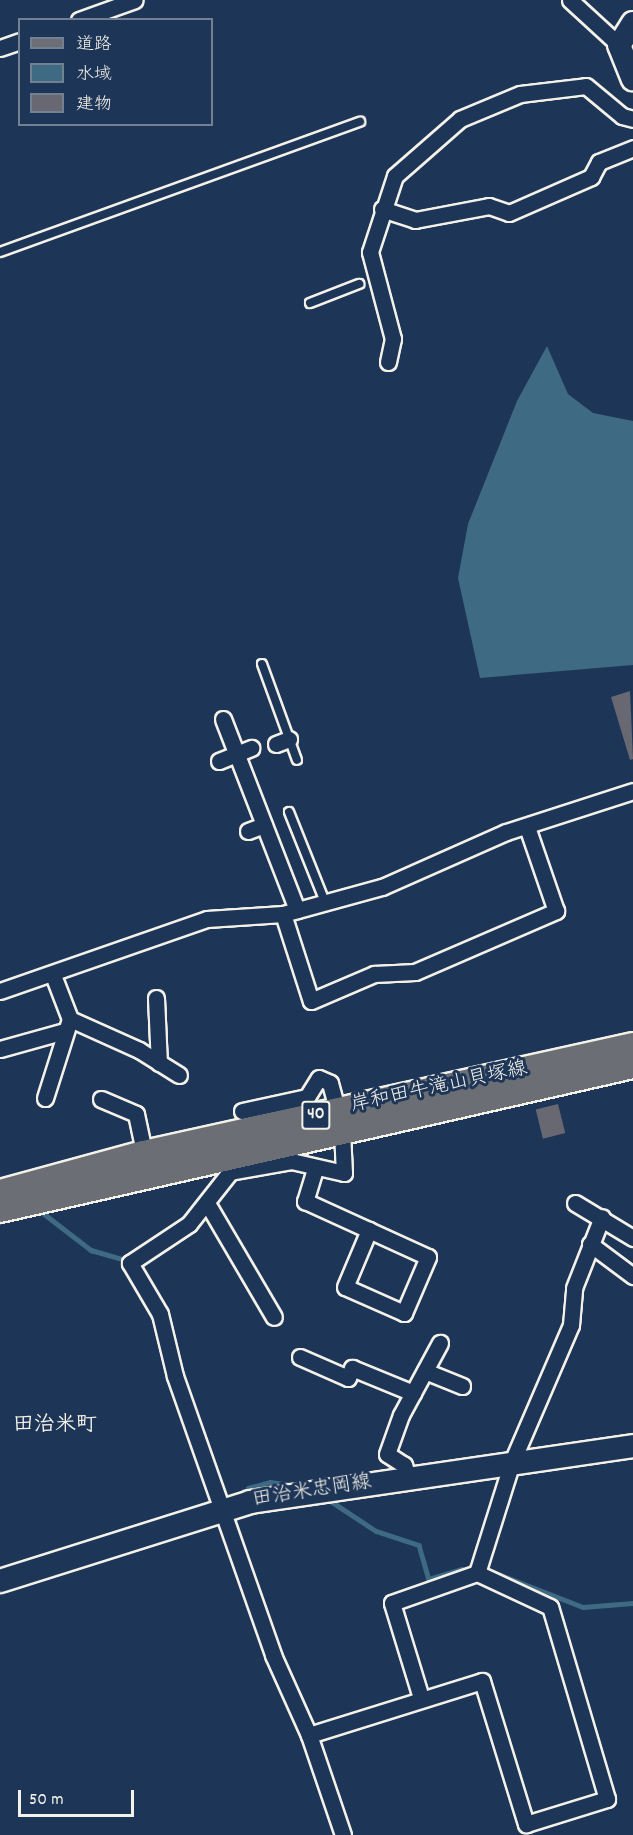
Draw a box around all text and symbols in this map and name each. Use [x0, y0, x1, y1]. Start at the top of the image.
legend [18, 18, 213, 126]
text: 道路 [76, 33, 112, 58]
text: 水域 [76, 63, 112, 88]
text: 建物 [76, 93, 112, 118]
street label: 岸和田牛滝山貝塚線 [348, 1058, 530, 1118]
road number: 40 [301, 1100, 331, 1130]
district label: 田治米町 [13, 1413, 97, 1439]
street label: 田治米忠岡線 [251, 1471, 373, 1513]
scale bar [21, 1778, 136, 1816]
text: 50 m [29, 1788, 64, 1813]

